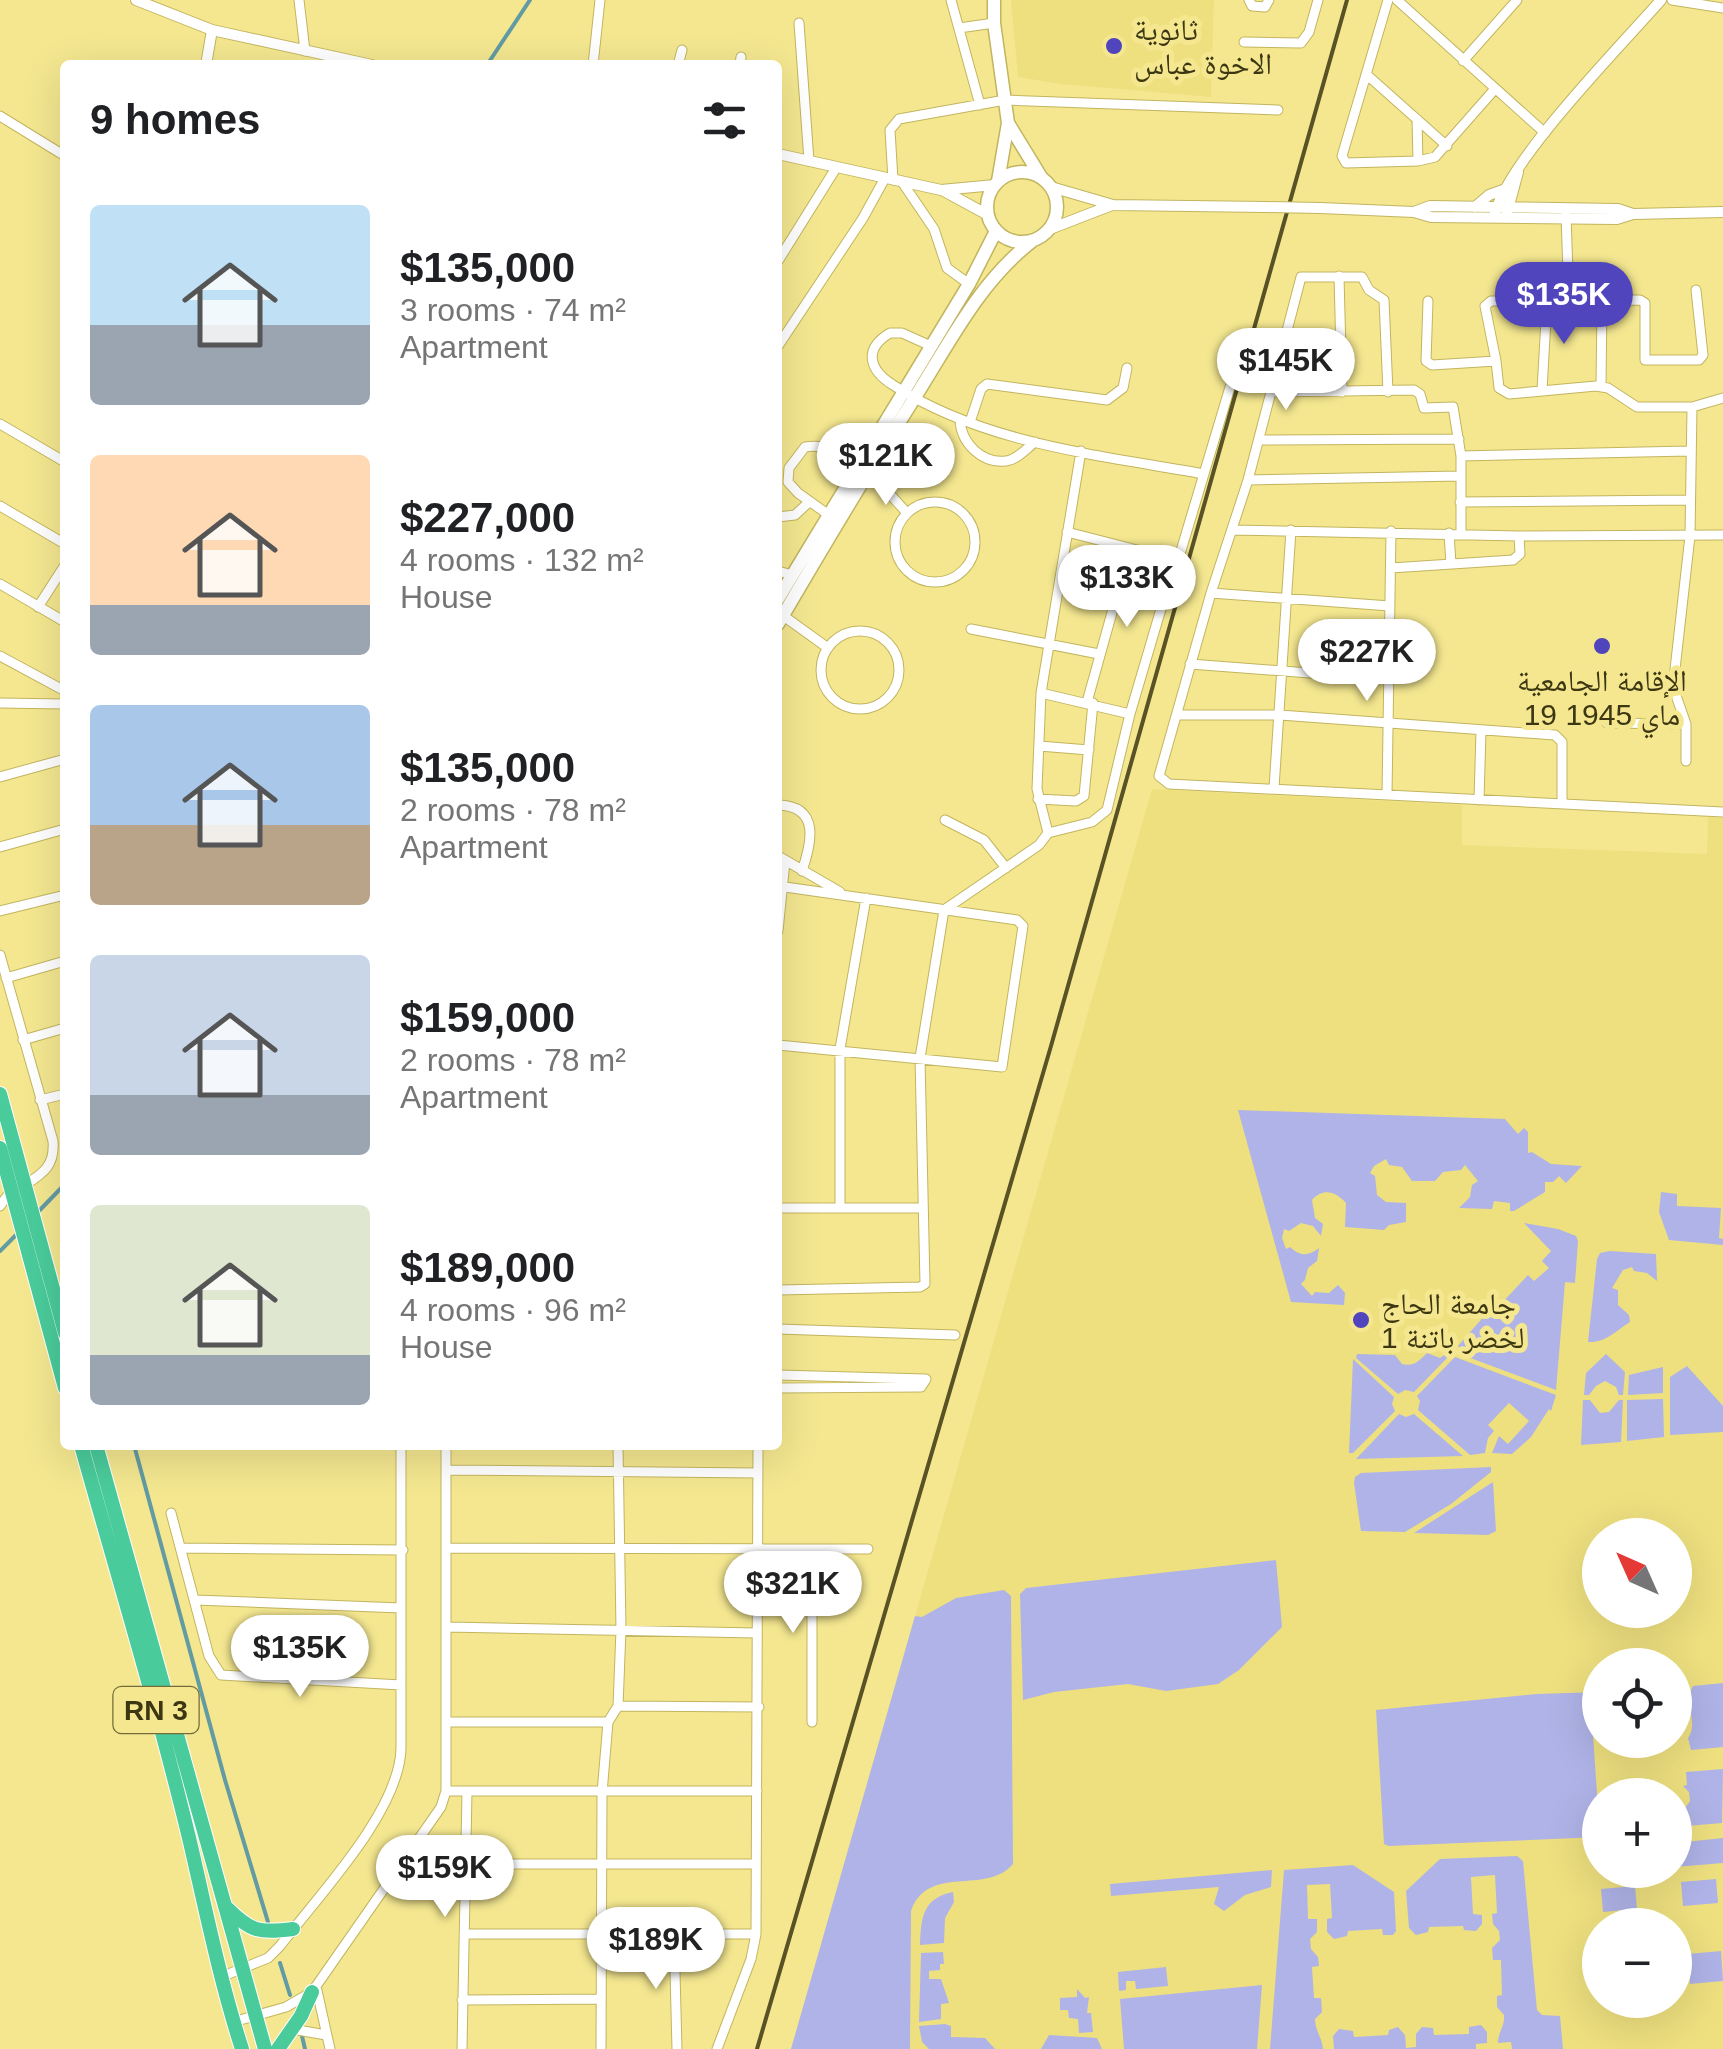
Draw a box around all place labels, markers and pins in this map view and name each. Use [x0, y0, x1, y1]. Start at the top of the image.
place label: ثانوية الاخوة عباس [1134, 13, 1272, 82]
marker: ثانوية الاخوة عباس [1103, 35, 1125, 57]
pin: $135K [1494, 262, 1634, 347]
pin: $145K [1216, 328, 1356, 413]
pin: $121K [816, 423, 956, 508]
pin: $133K [1057, 545, 1197, 630]
pin: $227K [1297, 619, 1437, 704]
marker: الإقامة الجامعية 19 ماي 1945 [1591, 635, 1613, 657]
place label: الإقامة الجامعية 19 ماي 1945 [1517, 664, 1687, 738]
place label: جامعة الحاج لخضر باتنة 1 [1381, 1287, 1525, 1354]
marker: جامعة الحاج لخضر باتنة 1 [1350, 1309, 1372, 1331]
pin: $321K [723, 1551, 863, 1636]
pin: $135K [230, 1615, 370, 1700]
pin: $159K [375, 1835, 515, 1920]
pin: $189K [586, 1907, 726, 1992]

